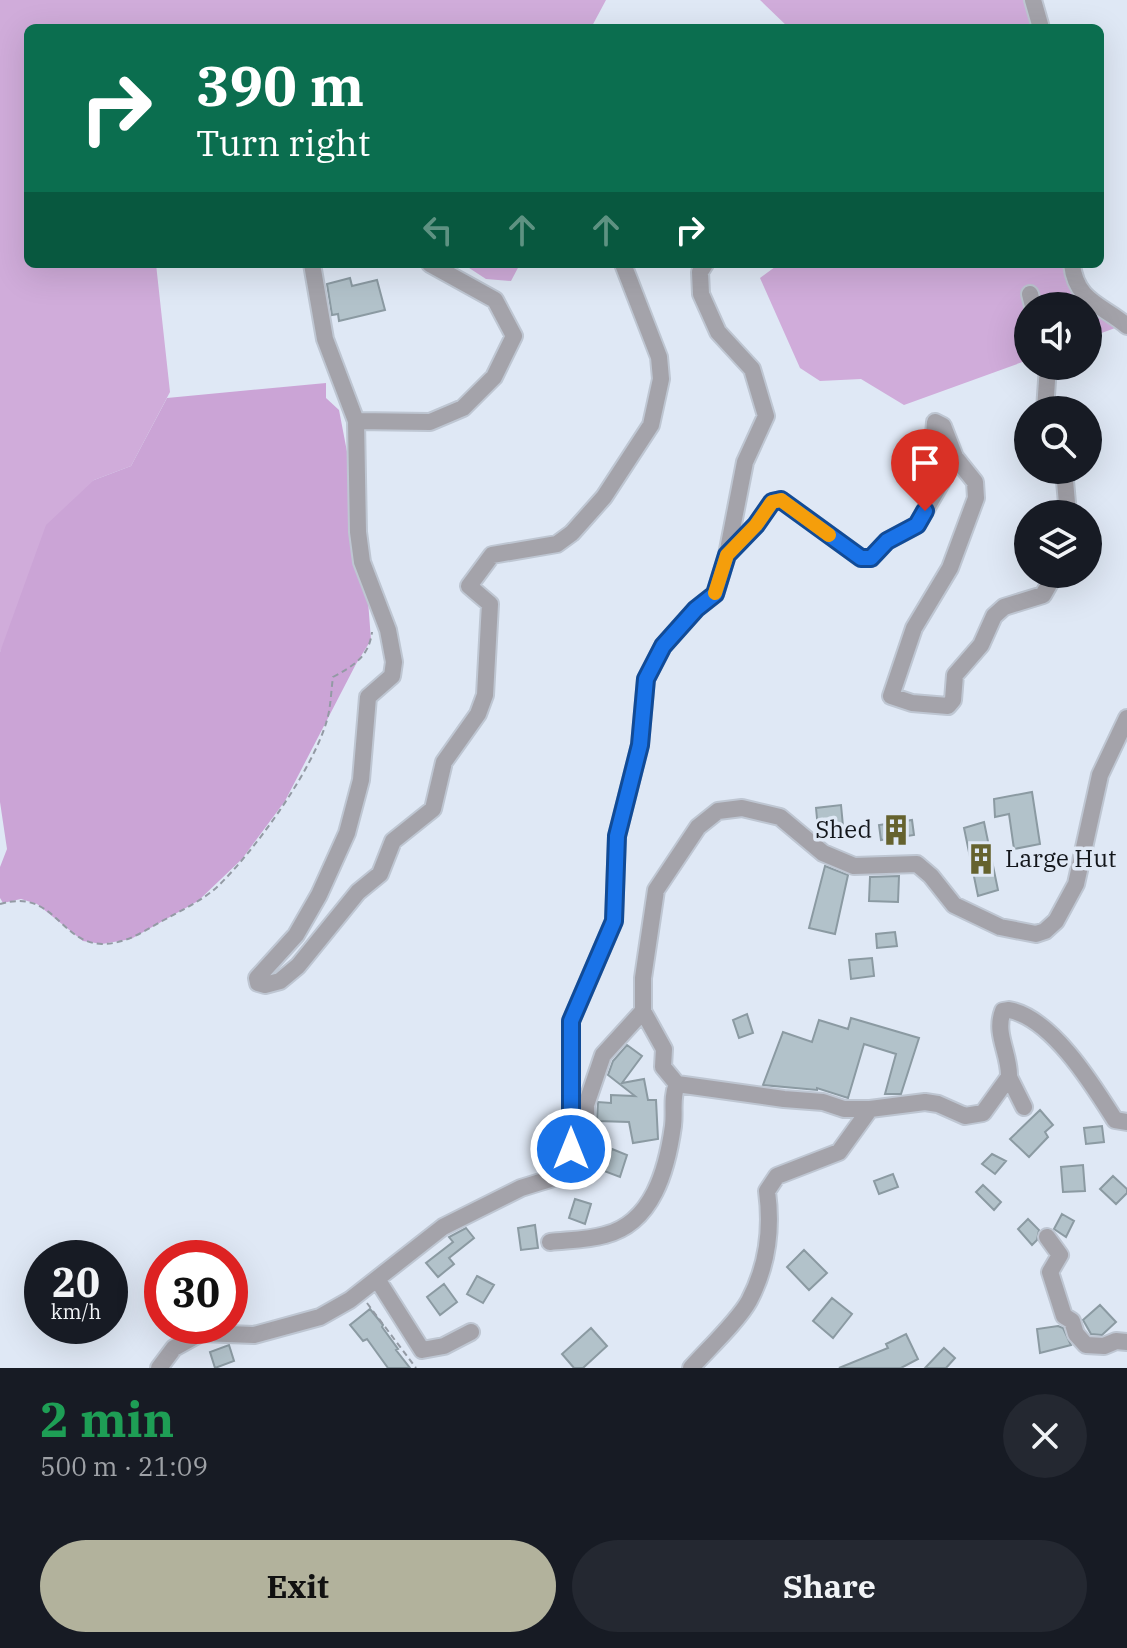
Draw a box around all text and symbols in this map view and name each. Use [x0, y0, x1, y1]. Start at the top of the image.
text: 390 m [196, 49, 364, 121]
icon: right [64, 56, 168, 160]
text: Turn right [196, 119, 370, 166]
icon: left [416, 208, 460, 252]
icon: ahead [500, 208, 544, 252]
icon: ahead [584, 208, 628, 252]
icon: right [668, 208, 712, 252]
map controls [1014, 292, 1102, 588]
button: sound [1014, 292, 1102, 380]
button: search [1014, 396, 1102, 484]
pin [891, 429, 959, 511]
icon: arrive [903, 441, 947, 485]
button: layers [1014, 500, 1102, 588]
place label: Shed [815, 813, 872, 845]
building icon: Shed [879, 813, 913, 847]
building icon: Large Hut [964, 842, 998, 876]
place label: Large Hut [1005, 842, 1117, 874]
position arrow [529, 1107, 613, 1191]
speed limit sign: 30 [144, 1240, 248, 1344]
text: 20 [52, 1256, 100, 1308]
text: km/h [51, 1298, 101, 1325]
text: 2 min [40, 1388, 174, 1450]
button: close [1003, 1394, 1087, 1478]
text: 500 m · 21:09 [40, 1449, 208, 1483]
button: Exit [40, 1540, 556, 1632]
button: Share [572, 1540, 1087, 1632]

